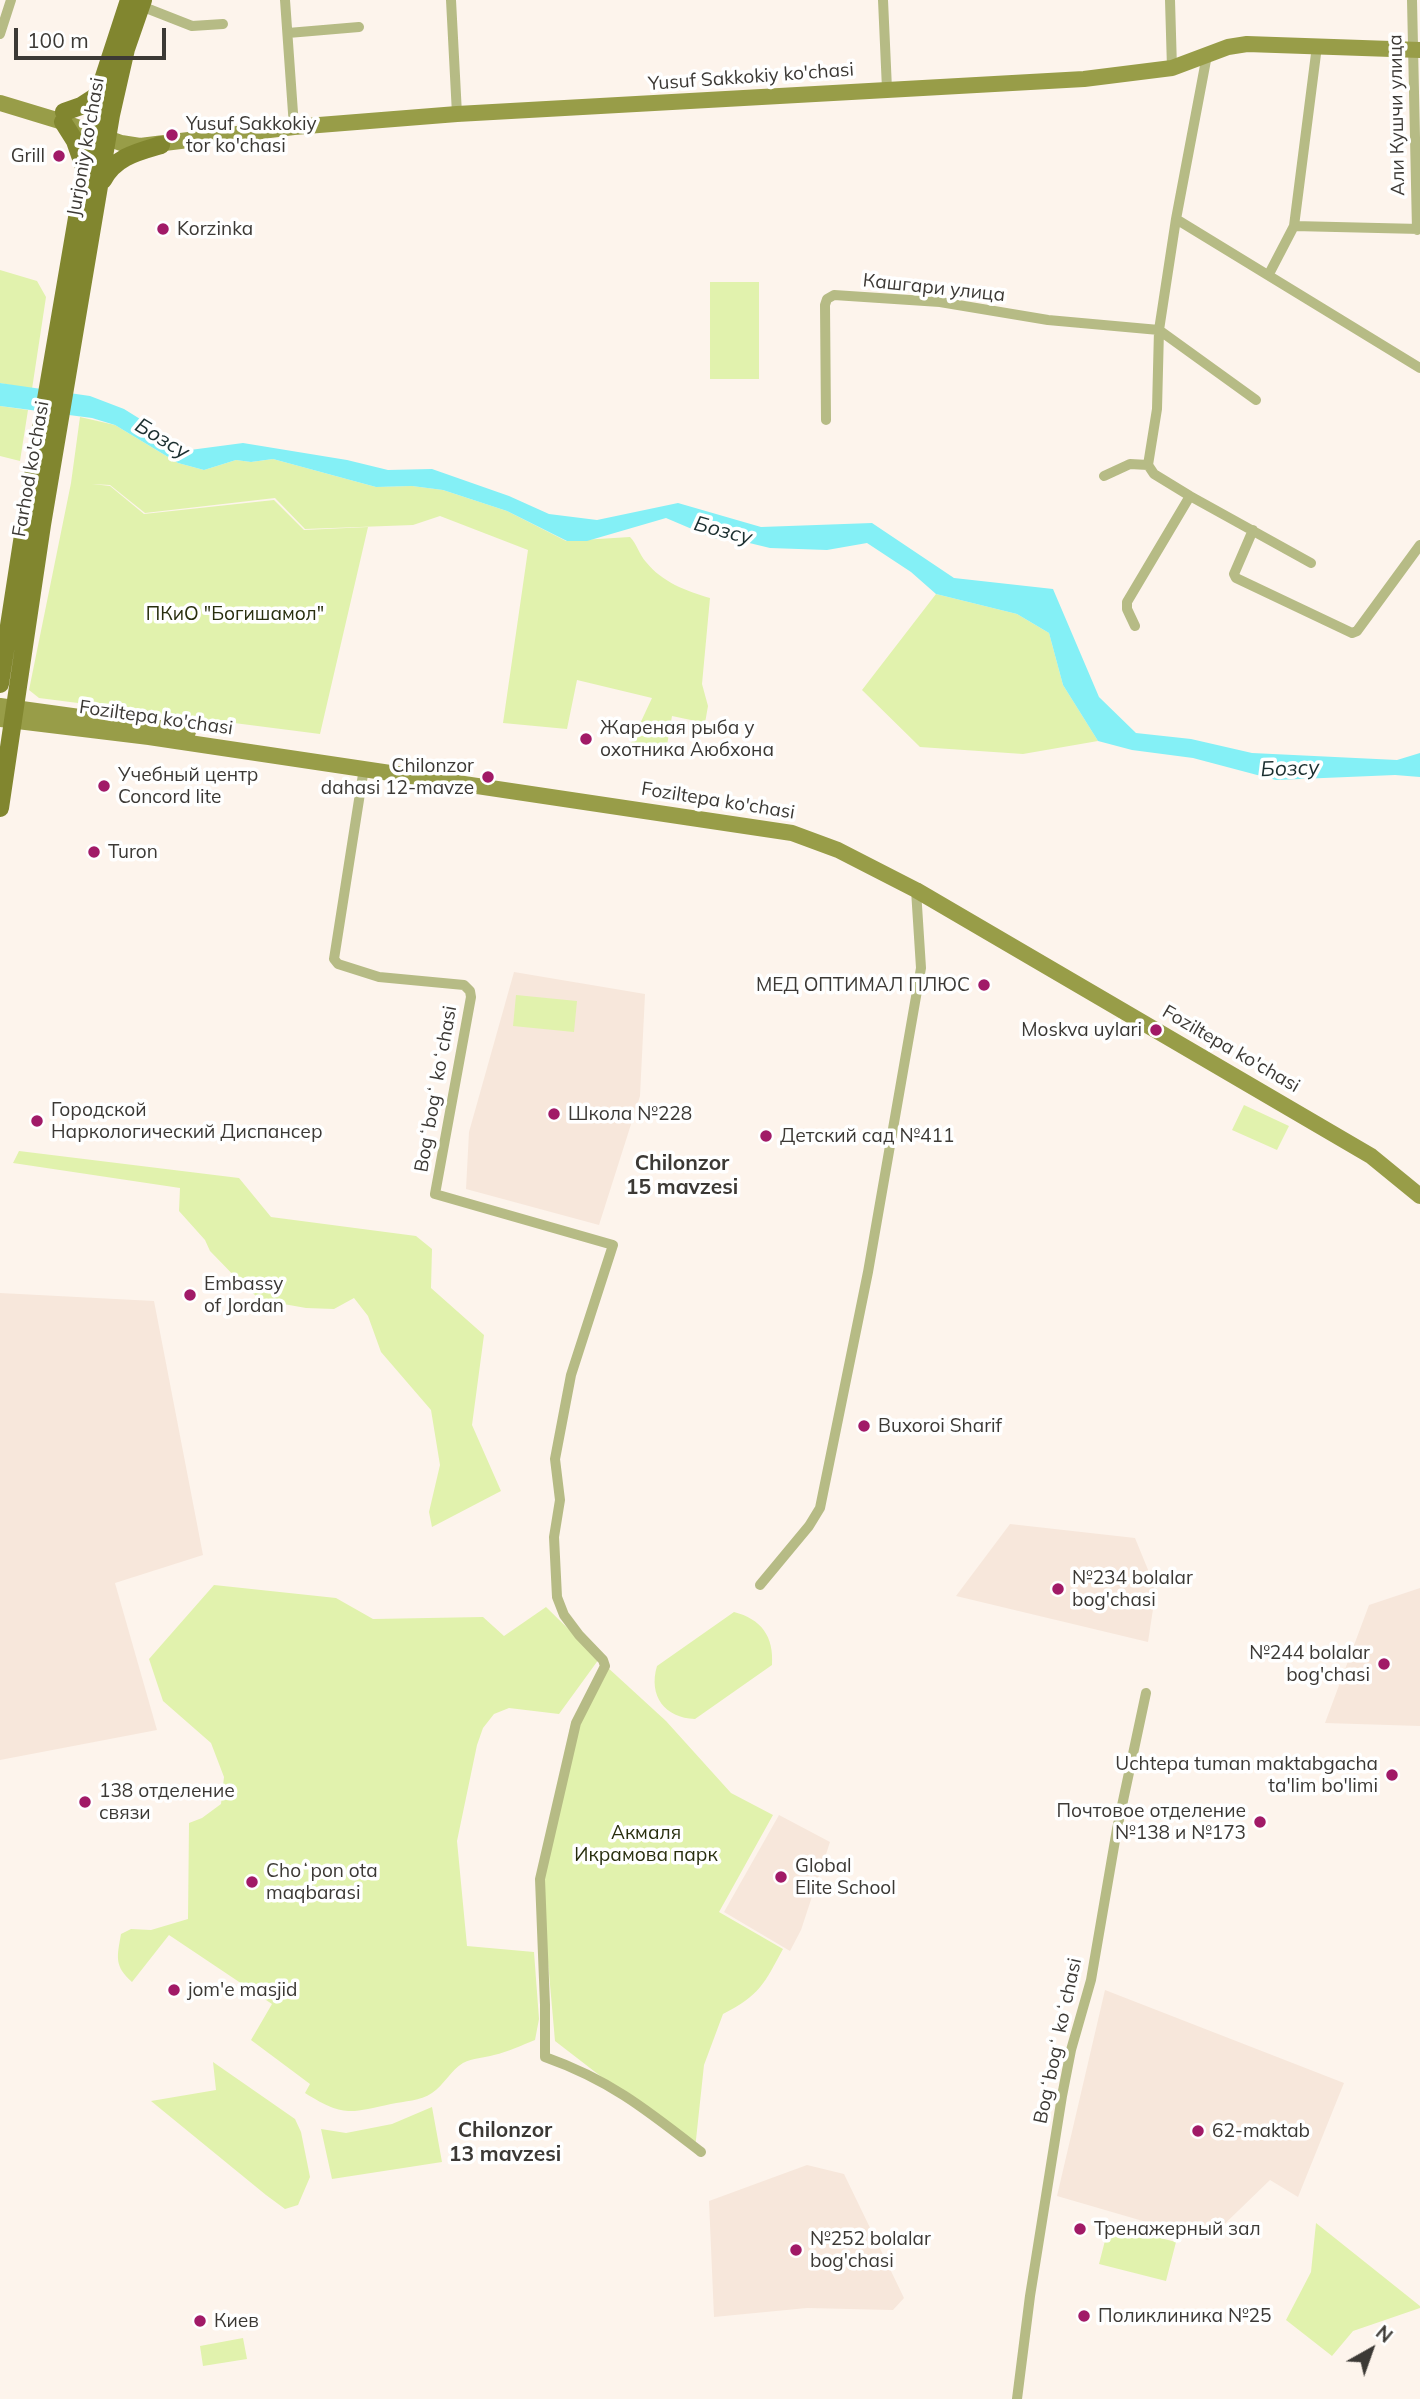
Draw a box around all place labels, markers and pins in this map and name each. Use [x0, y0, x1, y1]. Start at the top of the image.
place label: Yusuf Sakkokiy tor ko'chasi [186, 113, 317, 157]
marker: Yusuf Sakkokiy tor ko'chasi [164, 127, 180, 143]
place label: Grill [11, 145, 45, 167]
marker: Grill [51, 148, 67, 164]
place label: Korzinka [177, 218, 253, 240]
marker: Korzinka [155, 221, 171, 237]
place label: Жареная рыба у охотника Аюбхона [600, 717, 774, 761]
marker: Жареная рыба у охотника Аюбхона [578, 731, 594, 747]
place label: Chilonzor dahasi 12-mavze [321, 755, 474, 799]
place label: Учебный центр Concord lite [118, 764, 258, 808]
marker: Chilonzor dahasi 12-mavze [480, 769, 496, 785]
marker: Учебный центр Concord lite [96, 778, 112, 794]
place label: Turon [108, 841, 158, 863]
marker: Turon [86, 844, 102, 860]
place label: МЕД ОПТИМАЛ ПЛЮС [756, 974, 970, 996]
marker: МЕД ОПТИМАЛ ПЛЮС [976, 977, 992, 993]
place label: Moskva uylari [1021, 1019, 1142, 1041]
marker: Moskva uylari [1148, 1022, 1164, 1038]
place label: Городской Наркологический Диспансер [51, 1099, 322, 1143]
place label: Школа №228 [568, 1103, 692, 1125]
marker: Школа №228 [546, 1106, 562, 1122]
marker: Городской Наркологический Диспансер [29, 1113, 45, 1129]
place label: Детский сад №411 [780, 1125, 954, 1147]
marker: Детский сад №411 [758, 1128, 774, 1144]
place label: Embassy of Jordan [204, 1273, 284, 1317]
marker: Embassy of Jordan [182, 1287, 198, 1303]
place label: Buxoroi Sharif [878, 1415, 1002, 1437]
marker: Buxoroi Sharif [856, 1418, 872, 1434]
place label: №234 bolalar bog'chasi [1072, 1567, 1193, 1611]
marker: №234 bolalar bog'chasi [1050, 1581, 1066, 1597]
place label: №244 bolalar bog'chasi [1249, 1642, 1370, 1686]
marker: №244 bolalar bog'chasi [1376, 1656, 1392, 1672]
place label: Uchtepa tuman maktabgacha ta'lim bo'limi [1115, 1753, 1378, 1797]
marker: Uchtepa tuman maktabgacha ta'lim bo'limi [1384, 1767, 1400, 1783]
place label: 138 отделение связи [99, 1780, 235, 1824]
marker: 138 отделение связи [77, 1794, 93, 1810]
place label: Почтовое отделение №138 и №173 [1056, 1800, 1246, 1844]
marker: Почтовое отделение №138 и №173 [1252, 1814, 1268, 1830]
place label: Global Elite School [795, 1855, 896, 1899]
place label: Choʻpon ota maqbarasi [266, 1860, 378, 1904]
marker: Global Elite School [773, 1869, 789, 1885]
marker: Choʻpon ota maqbarasi [244, 1874, 260, 1890]
place label: jom'e masjid [188, 1979, 297, 2001]
marker: jom'e masjid [166, 1982, 182, 1998]
place label: 62-maktab [1212, 2120, 1310, 2142]
marker: 62-maktab [1190, 2123, 1206, 2139]
place label: Тренажерный зал [1094, 2218, 1261, 2240]
marker: Тренажерный зал [1072, 2221, 1088, 2237]
place label: №252 bolalar bog'chasi [810, 2228, 931, 2272]
marker: №252 bolalar bog'chasi [788, 2242, 804, 2258]
place label: Поликлиника №25 [1098, 2305, 1271, 2327]
marker: Поликлиника №25 [1076, 2308, 1092, 2324]
place label: Киев [214, 2310, 259, 2332]
marker: Киев [192, 2313, 208, 2329]

